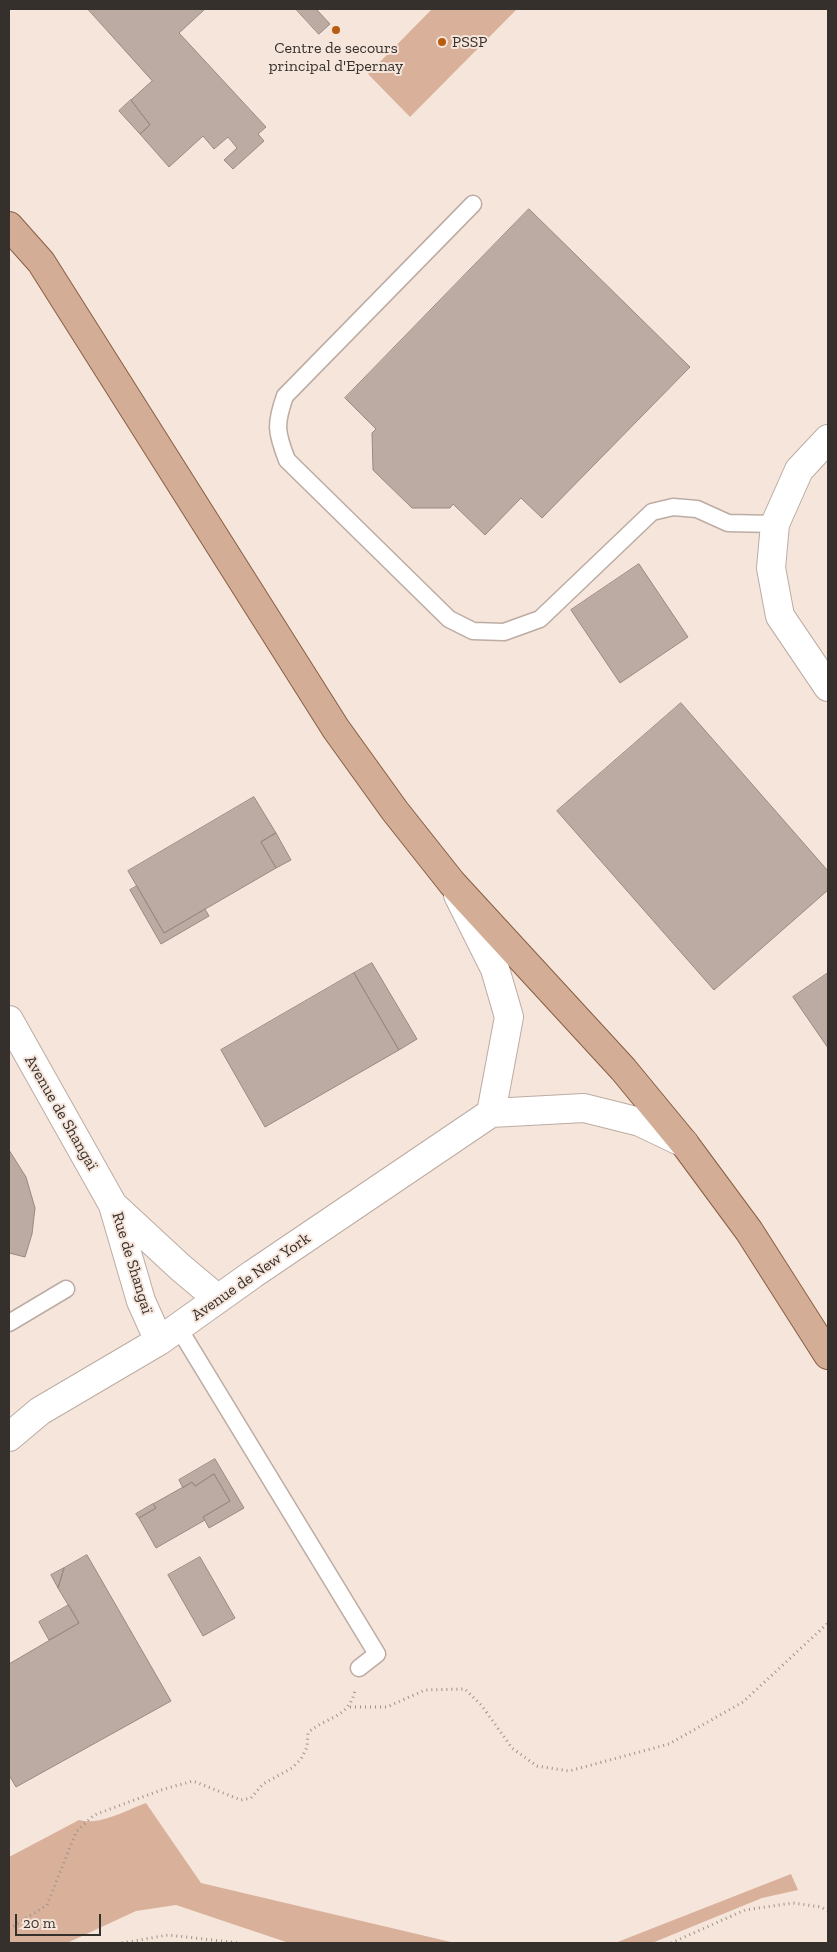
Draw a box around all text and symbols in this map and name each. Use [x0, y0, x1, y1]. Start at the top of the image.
marker: Centre de secours principal d'Epernay [330, 24, 342, 36]
place label: PSSP [452, 32, 487, 52]
marker: PSSP [436, 36, 448, 48]
place label: Centre de secours principal d'Epernay [269, 38, 403, 76]
street label: Avenue de Shangaï [20, 1052, 102, 1174]
street label: Rue de Shangaï [107, 1210, 157, 1316]
street label: Avenue de New York [188, 1229, 314, 1325]
scale bar [18, 1904, 104, 1936]
text: 20 m [23, 1914, 56, 1932]

